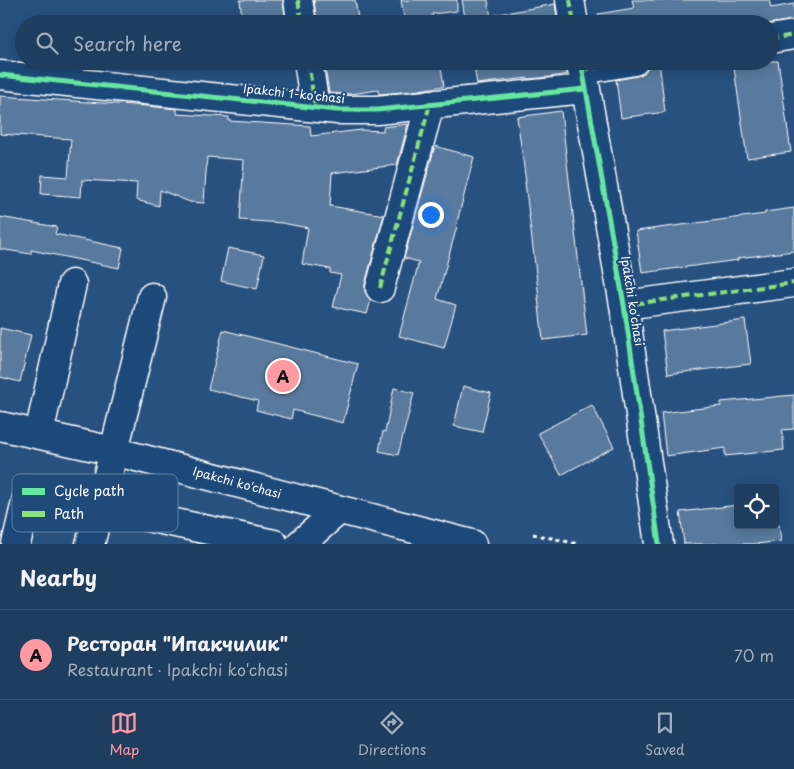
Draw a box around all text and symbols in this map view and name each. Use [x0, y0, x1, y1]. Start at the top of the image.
search box [15, 15, 779, 70]
icon: search [33, 29, 61, 57]
text: Search here [73, 29, 182, 57]
street label: Ipakchi 1-ko'chasi [242, 79, 346, 107]
your location [418, 202, 444, 228]
street label: Ipakchi ko'chasi [617, 254, 649, 347]
pin: A [267, 357, 299, 395]
street label: Ipakchi ko'chasi [191, 462, 284, 503]
legend [12, 474, 178, 532]
text: Cycle path [54, 480, 125, 501]
map controls [734, 484, 779, 529]
button: locate [734, 484, 779, 529]
text: Path [54, 503, 84, 524]
text: Nearby [20, 561, 97, 593]
text: Ресторан "Ипакчилик" [67, 629, 288, 657]
text: A [30, 643, 42, 667]
text: 70 m [734, 643, 774, 667]
text: Restaurant · Ipakchi ko'chasi [67, 657, 288, 681]
tab: Map [109, 709, 139, 760]
tab: Directions [358, 709, 426, 760]
tab: Saved [645, 709, 685, 760]

